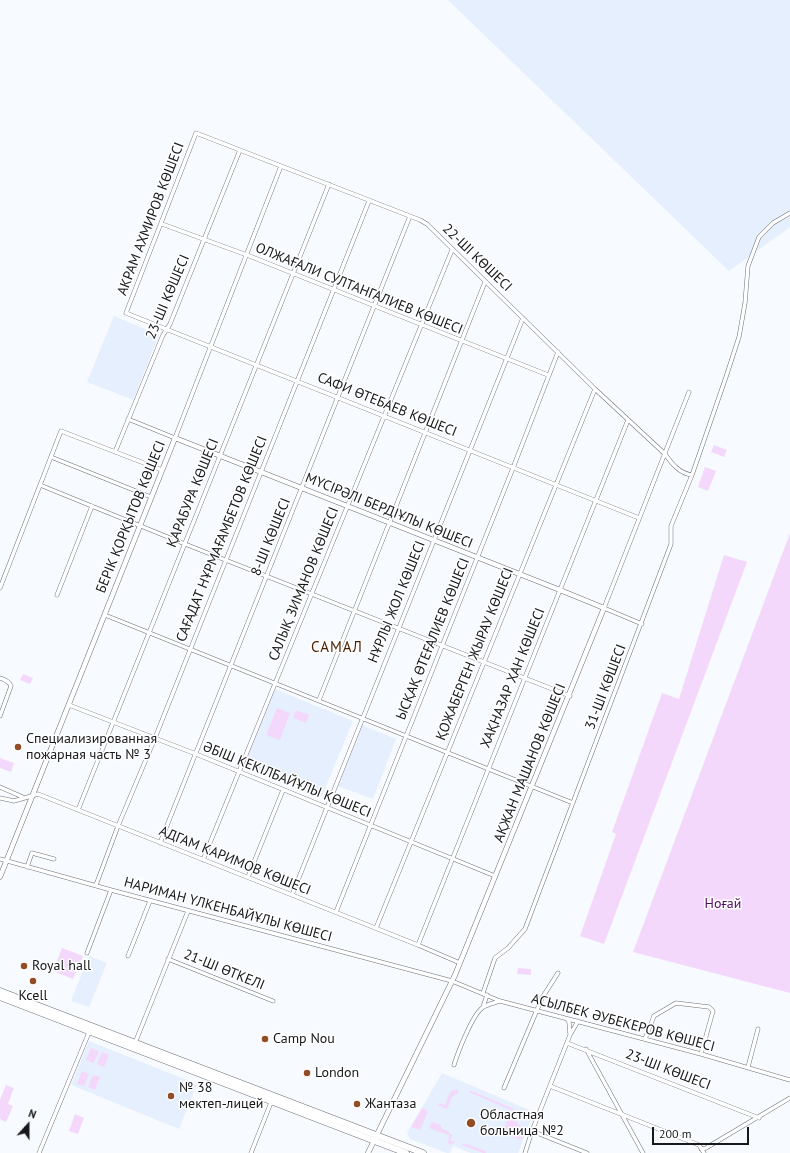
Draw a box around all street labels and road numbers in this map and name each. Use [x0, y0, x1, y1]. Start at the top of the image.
street label: АКРАМ АХМИРОВ КӨШЕСІ [114, 140, 188, 298]
street label: 22-ШІ КӨШЕСІ [439, 221, 515, 295]
street label: ОЛЖАҒАЛИ СУЛТАНГАЛИЕВ КӨШЕСІ [253, 240, 465, 338]
street label: 23-ШI КӨШЕСI [143, 252, 193, 342]
street label: САФИ ӨТЕБАЕВ КӨШЕСІ [315, 369, 459, 441]
street label: САҒАДАТ НҰРМАҒАМБЕТОВ КӨШЕСІ [173, 434, 271, 644]
street label: ҚАРАБУРА КӨШЕСІ [163, 436, 223, 550]
street label: БЕРІК ҚОРҚЫТОВ КӨШЕСІ [93, 438, 169, 596]
street label: МҮСІРӘЛІ БЕРДІҰЛЫ КӨШЕСІ [303, 470, 475, 552]
street label: 8-ШI КӨШЕСI [248, 496, 294, 578]
street label: САЛЫҚ ЗИМАНОВ КӨШЕСІ [265, 505, 343, 663]
street label: НҰРЛЫ ЖОЛ КӨШЕСІ [365, 539, 429, 665]
street label: ЫСҚАҚ ӨТЕҒАЛИЕВ КӨШЕСІ [393, 555, 473, 723]
street label: ҚОЖАБЕРГЕН ЖЫРАУ КӨШЕСІ [433, 565, 517, 743]
street label: ХАҚНАЗАР ХАН КӨШЕСІ [477, 605, 549, 751]
street label: 31-ШІ КӨШЕСІ [582, 642, 630, 732]
street label: АҚЖАН МАШАНОВ КӨШЕСІ [490, 681, 570, 845]
street label: ӘБІШ КЕКІЛБАЙҰЛЫ КӨШЕСІ [200, 739, 374, 821]
street label: АДГАМ КАРИМОВ КӨШЕСІ [157, 823, 313, 899]
street label: НАРИМАН ҮЛКЕНБАЙҰЛЫ КӨШЕСІ [122, 874, 334, 946]
street label: 21-ШІ ӨТКЕЛІ [181, 946, 267, 994]
street label: АСЫЛБЕК ӘУБЕКЕРОВ КӨШЕСІ [529, 990, 717, 1056]
street label: 23-ШІ КӨШЕСІ [623, 1046, 713, 1094]

